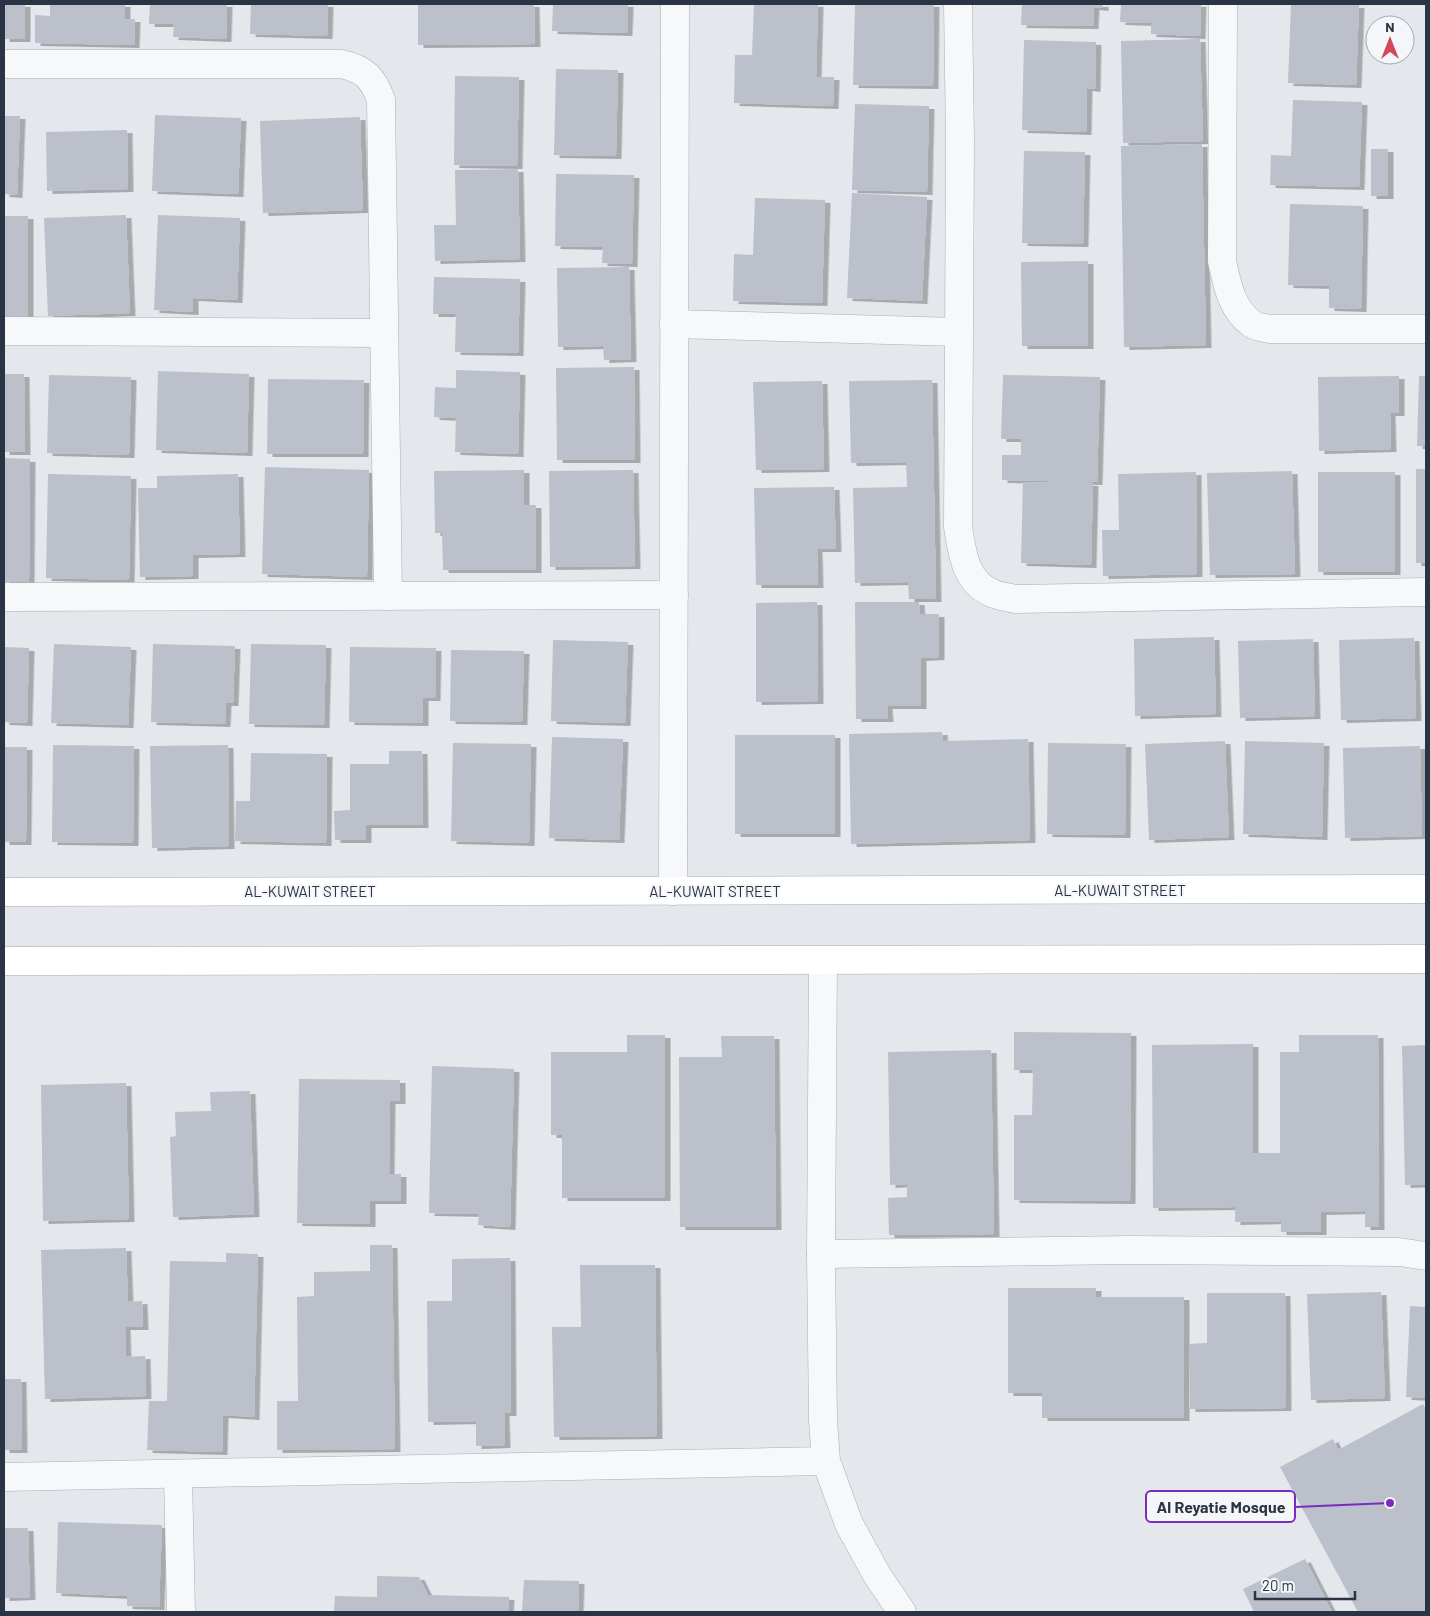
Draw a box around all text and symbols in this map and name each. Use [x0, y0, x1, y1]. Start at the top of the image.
north arrow [1365, 15, 1415, 65]
text: N [1385, 18, 1395, 35]
street label: AL-KUWAIT STREET [1054, 881, 1186, 899]
street label: AL-KUWAIT STREET [244, 882, 376, 900]
street label: AL-KUWAIT STREET [649, 882, 781, 900]
callout: Al Reyatie Mosque [1146, 1491, 1295, 1522]
text: Al Reyatie Mosque [1157, 1497, 1286, 1516]
scale bar [1255, 1568, 1355, 1600]
text: 20 m [1262, 1576, 1294, 1594]

